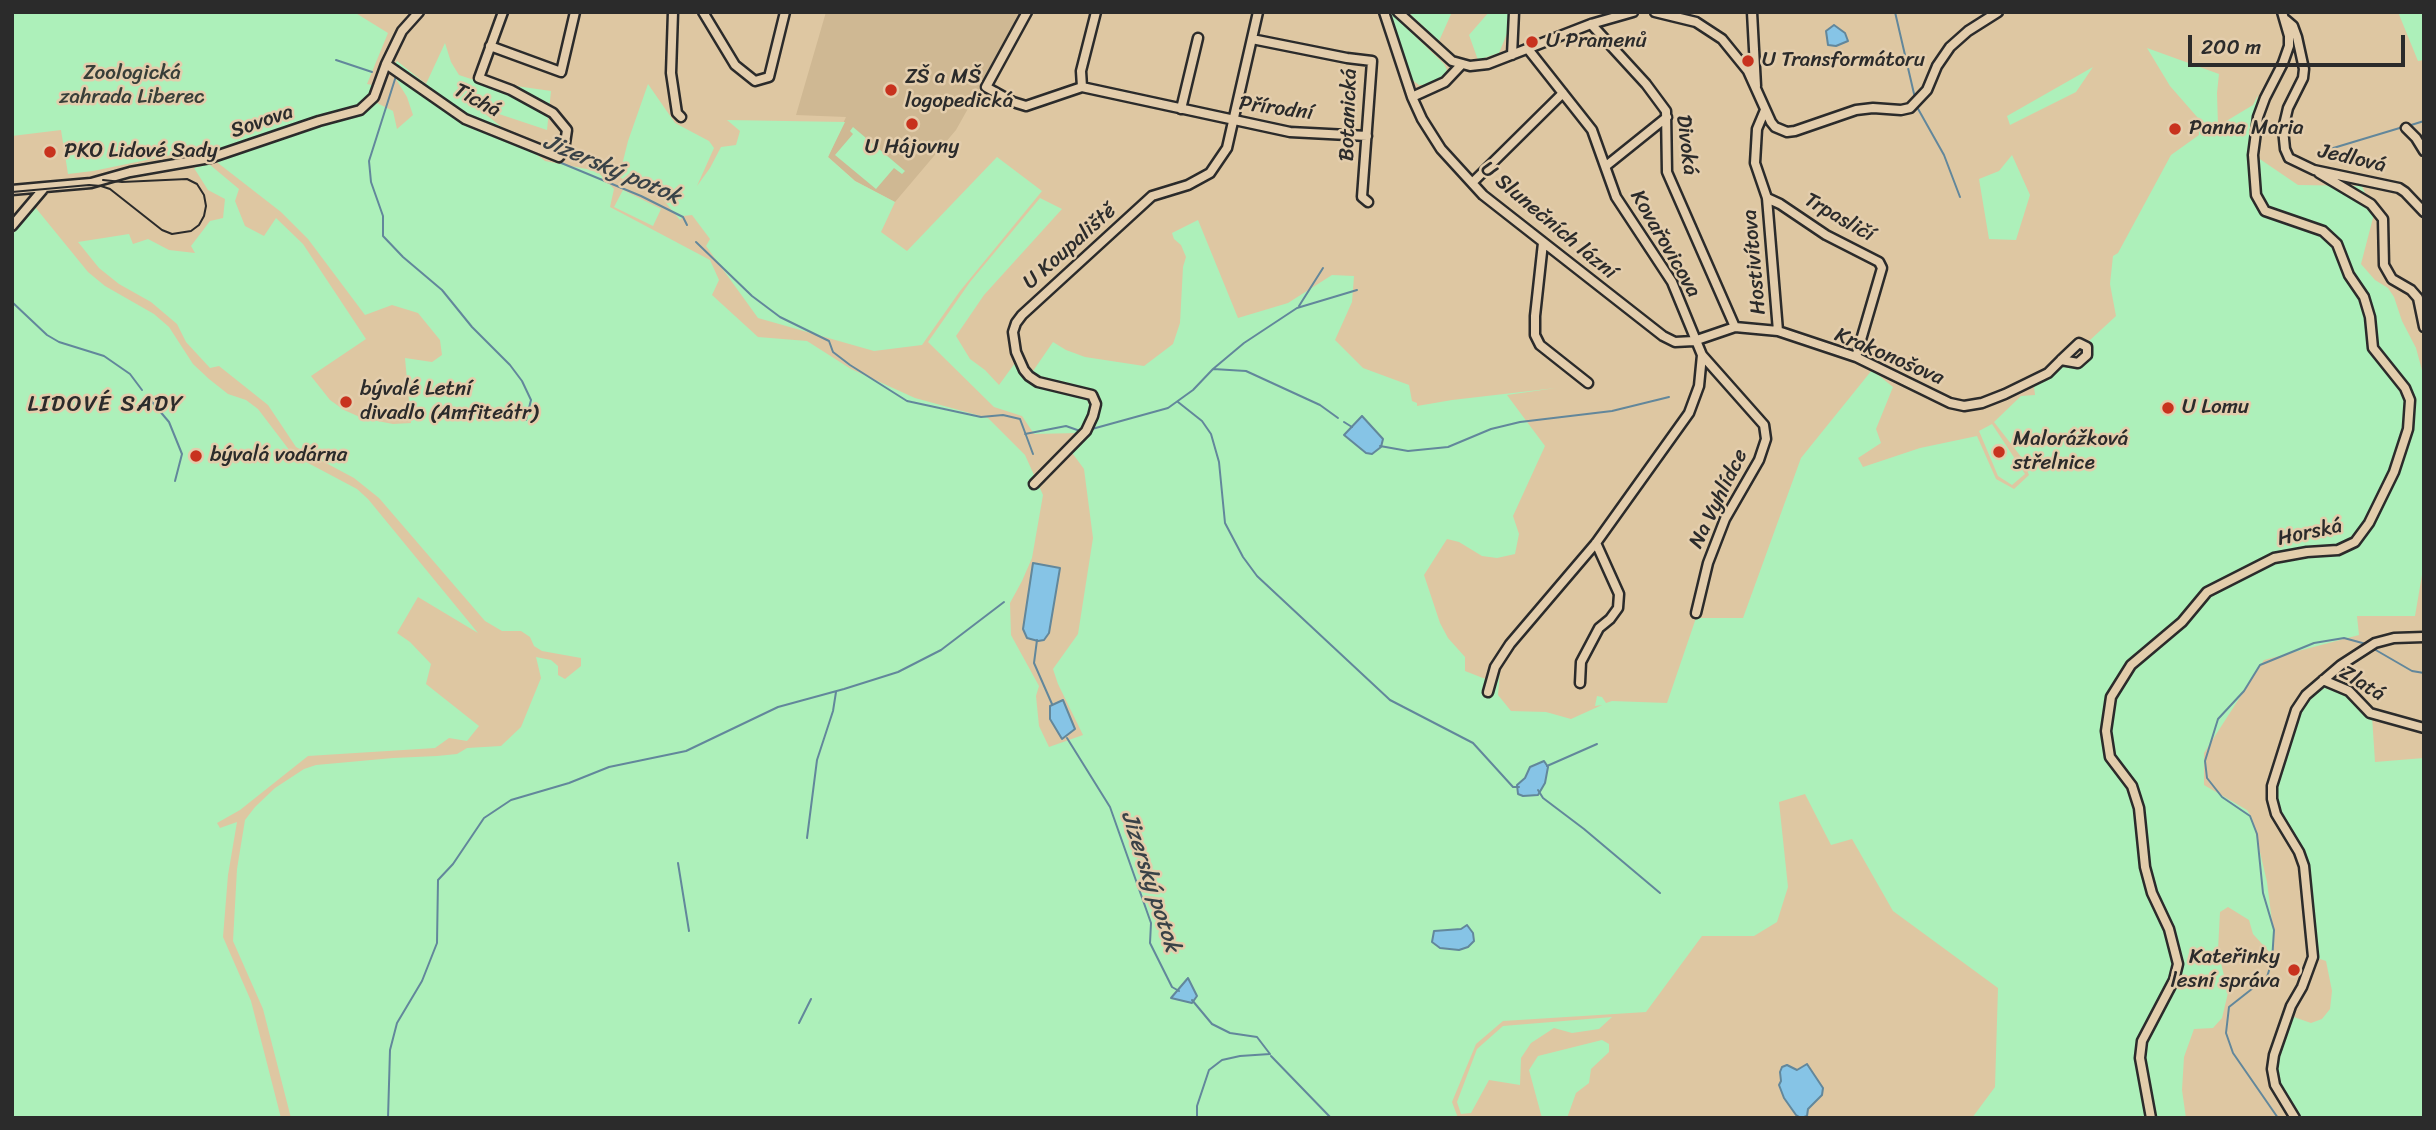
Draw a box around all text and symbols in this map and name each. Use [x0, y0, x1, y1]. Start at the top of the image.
scale bar [2191, 21, 2408, 65]
text: 200 m [2201, 28, 2261, 66]
place label: U Pramenů [1546, 29, 1647, 55]
marker: U Pramenů [1524, 34, 1540, 50]
place label: U Transformátoru [1762, 48, 1925, 74]
marker: U Transformátoru [1740, 53, 1756, 69]
park label: Zoologická zahrada Liberec [60, 61, 204, 111]
place label: ZŠ a MŠ logopedická [905, 65, 1013, 115]
street label: Botanická [1335, 68, 1363, 162]
street label: Tichá [449, 78, 505, 124]
marker: ZŠ a MŠ logopedická [883, 82, 899, 98]
street label: Přírodní [1237, 91, 1315, 127]
street label: Sovova [227, 100, 297, 144]
street label: Divoká [1670, 113, 1702, 177]
marker: U Hájovny [904, 116, 920, 132]
place label: Panna Maria [2189, 116, 2304, 142]
marker: Panna Maria [2167, 121, 2183, 137]
water label: Jizerský potok [539, 129, 685, 211]
place label: U Hájovny [865, 135, 959, 161]
place label: PKO Lidové Sady [64, 139, 218, 165]
street label: Jedlová [2316, 139, 2388, 179]
marker: PKO Lidové Sady [42, 144, 58, 160]
street label: U Slunečních lázní [1475, 157, 1621, 285]
street label: Kovařovicova [1624, 186, 1706, 302]
street label: Trpasličí [1799, 188, 1879, 248]
street label: U Koupaliště [1018, 199, 1122, 295]
street label: Hostivítova [1738, 208, 1772, 316]
street label: Krakonošova [1831, 323, 1947, 391]
place label: bývalé Letní divadlo (Amfiteátr) [360, 377, 538, 427]
district label: LIDOVÉ SADY [28, 391, 184, 419]
marker: bývalé Letní divadlo (Amfiteátr) [338, 394, 354, 410]
place label: U Lomu [2182, 395, 2249, 421]
marker: U Lomu [2160, 400, 2176, 416]
place label: Malorážková střelnice [2013, 427, 2128, 477]
place label: bývalá vodárna [210, 443, 347, 469]
marker: Malorážková střelnice [1991, 444, 2007, 460]
street label: Na Vyhlídce [1684, 445, 1754, 553]
marker: bývalá vodárna [188, 448, 204, 464]
street label: Horská [2275, 514, 2345, 552]
street label: Zlatá [2335, 660, 2389, 708]
water label: Jizerský potok [1114, 808, 1186, 956]
place label: Kateřinky lesní správa [2171, 945, 2280, 995]
marker: Kateřinky lesní správa [2286, 962, 2302, 978]

